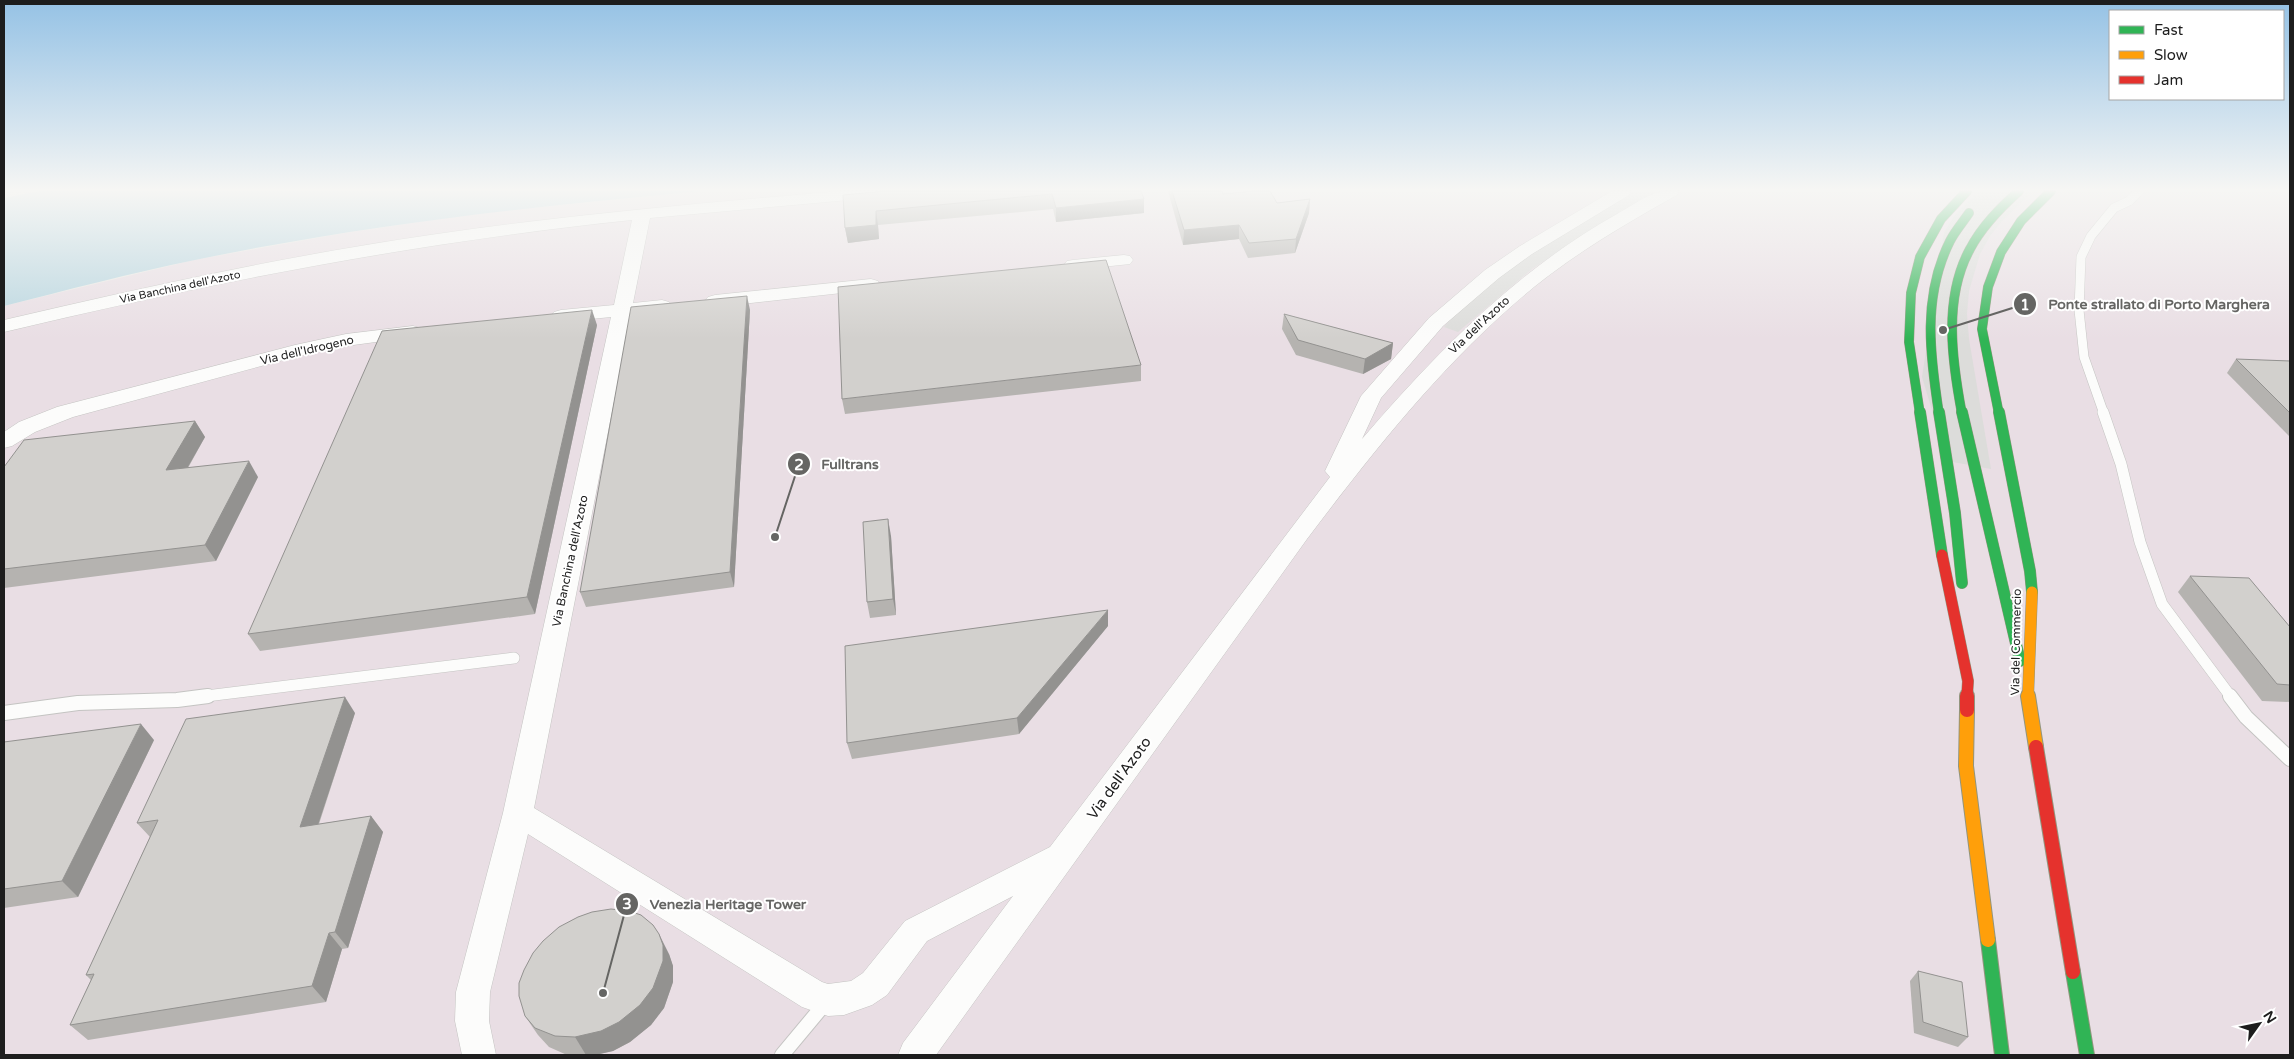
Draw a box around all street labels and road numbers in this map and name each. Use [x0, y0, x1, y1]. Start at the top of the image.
street label: Via Banchina dell'Azoto [118, 268, 242, 306]
street label: Via dell'Azoto [1446, 293, 1512, 357]
street label: Via dell'Idrogeno [259, 332, 355, 368]
street label: Via Banchina dell'Azoto [549, 494, 591, 628]
street label: Via del Commercio [2008, 588, 2024, 696]
street label: Via dell'Azoto [1083, 733, 1155, 823]

